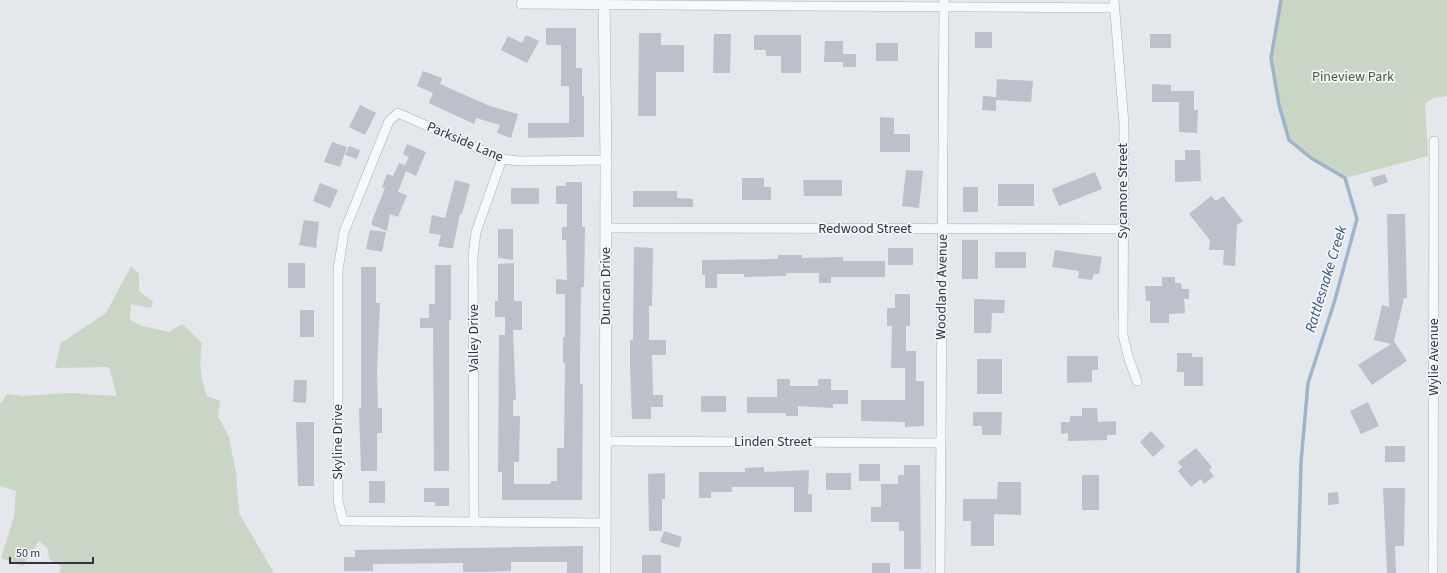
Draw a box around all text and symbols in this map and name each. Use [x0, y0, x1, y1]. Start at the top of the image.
park label: Pineview Park [1312, 67, 1394, 87]
street label: Parkside Lane [424, 117, 506, 167]
street label: Sycamore Street [1113, 143, 1133, 239]
street label: Redwood Street [818, 219, 912, 239]
water label: Rattlesnake Creek [1300, 222, 1352, 335]
street label: Woodland Avenue [931, 234, 953, 340]
street label: Duncan Drive [596, 247, 616, 325]
street label: Valley Drive [464, 304, 484, 372]
street label: Wylie Avenue [1424, 318, 1444, 396]
street label: Skyline Drive [328, 404, 348, 480]
street label: Linden Street [734, 432, 812, 452]
scale bar [10, 539, 93, 565]
text: 50 m [16, 545, 40, 562]

